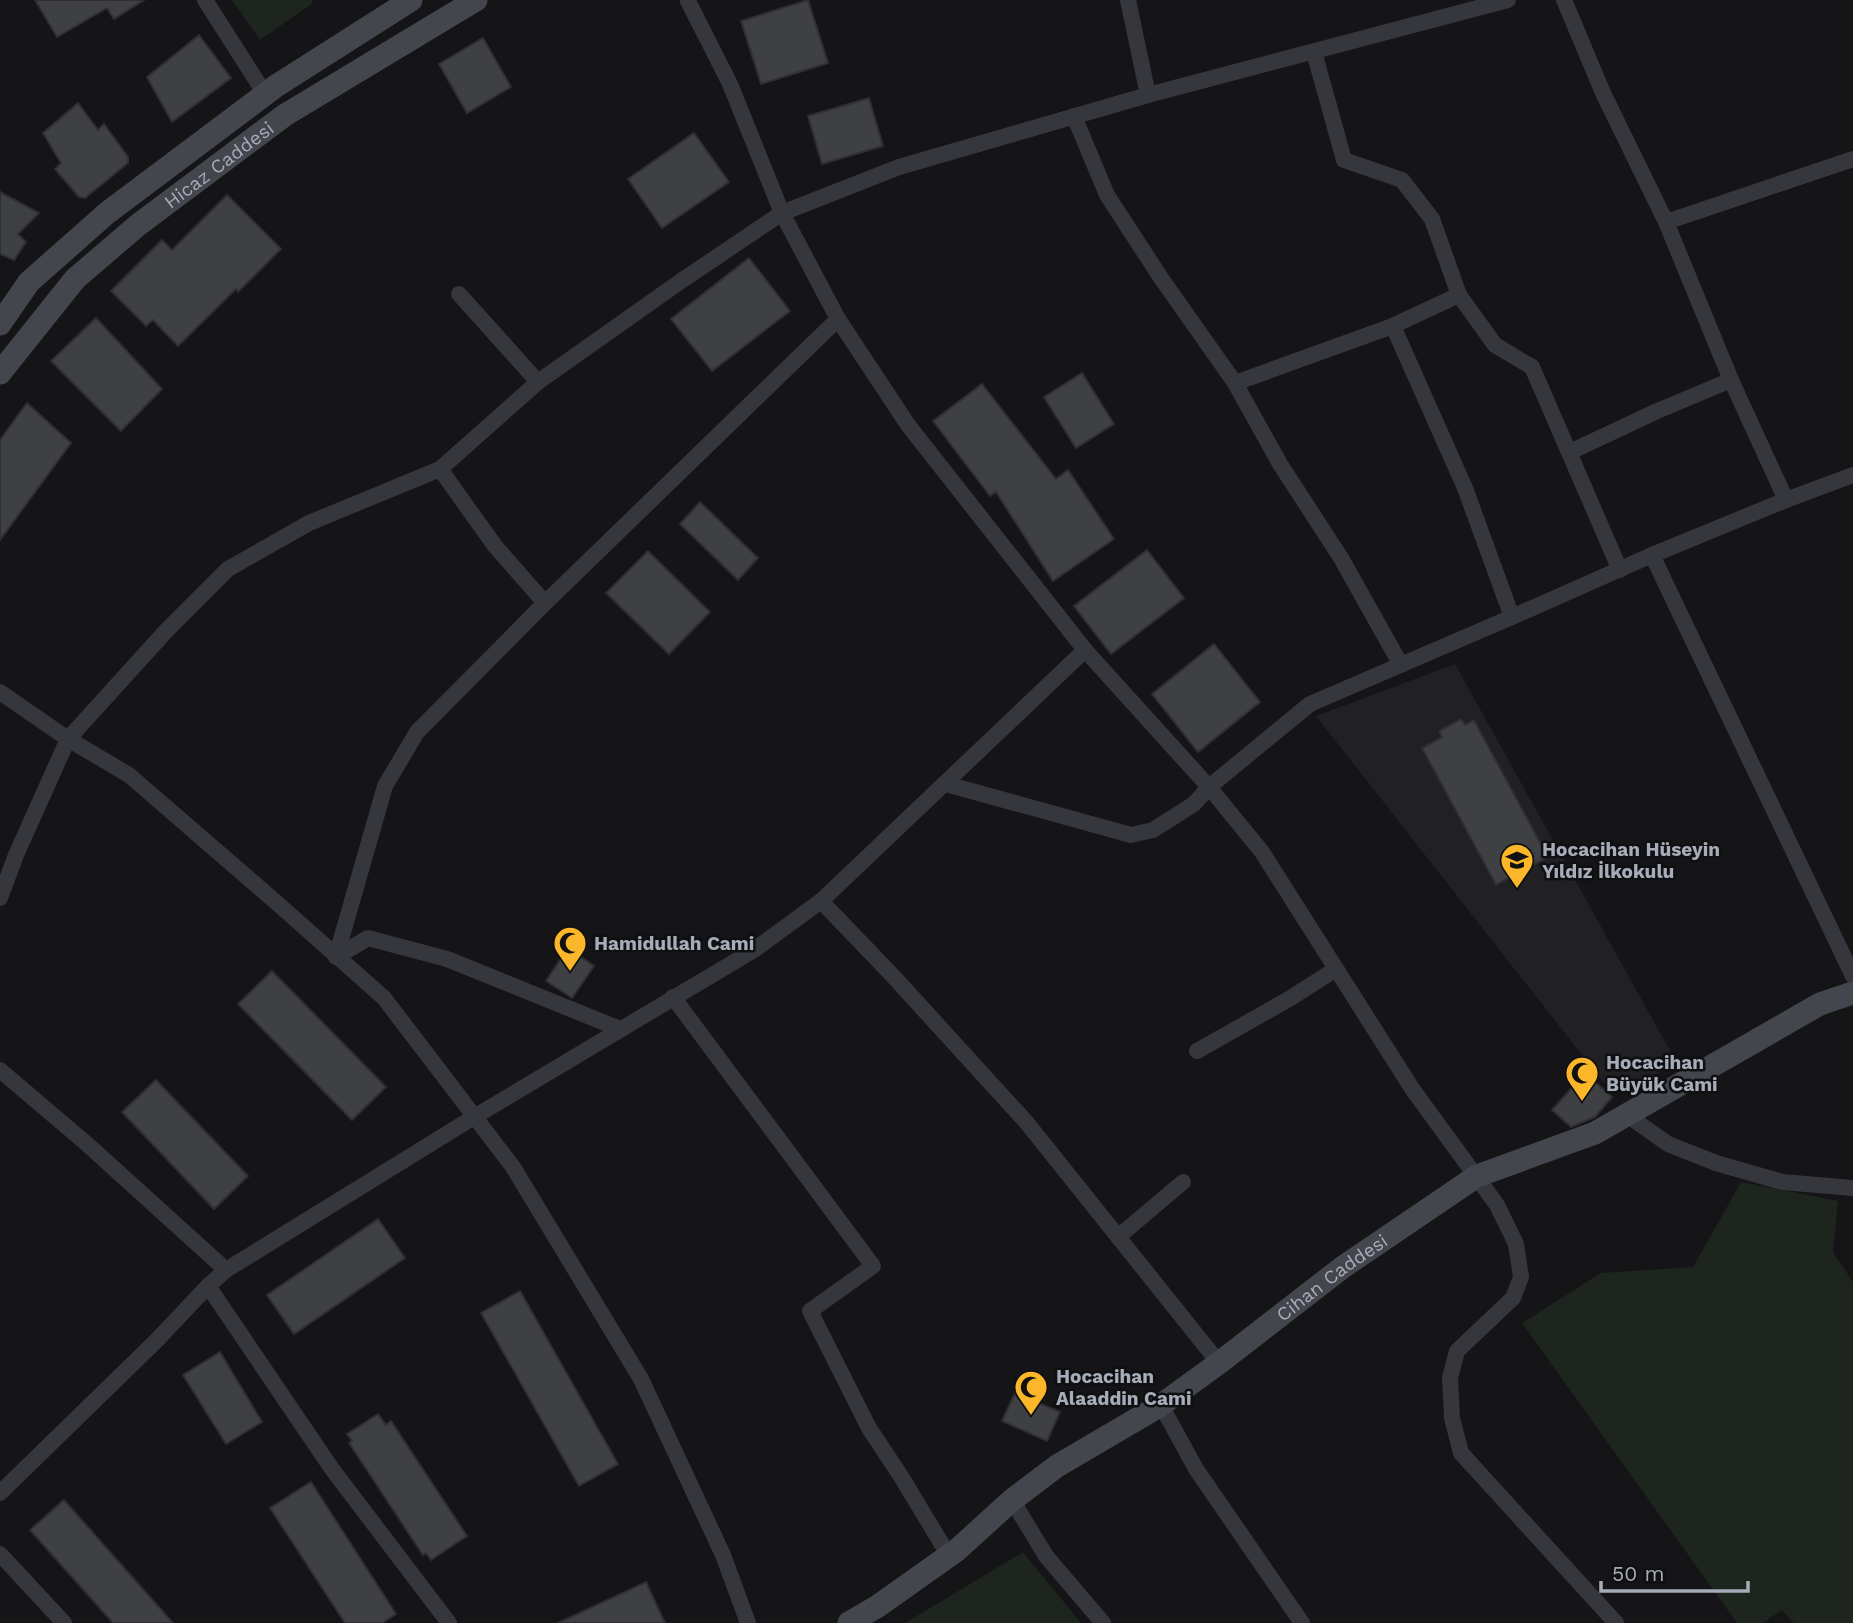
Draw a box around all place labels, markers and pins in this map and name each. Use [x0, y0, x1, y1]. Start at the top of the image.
place label: Hocacihan Hüseyin Yıldız İlkokulu [1542, 838, 1720, 883]
school or university icon: Hocacihan Hüseyin Yıldız İlkokulu [1498, 841, 1536, 890]
mosque icon: Hamidullah Cami [551, 924, 589, 973]
place label: Hamidullah Cami [594, 932, 754, 955]
place label: Hocacihan Büyük Cami [1606, 1051, 1718, 1096]
mosque icon: Hocacihan Büyük Cami [1563, 1054, 1601, 1103]
place label: Hocacihan Alaaddin Cami [1056, 1365, 1191, 1410]
mosque icon: Hocacihan Alaaddin Cami [1012, 1368, 1050, 1417]

